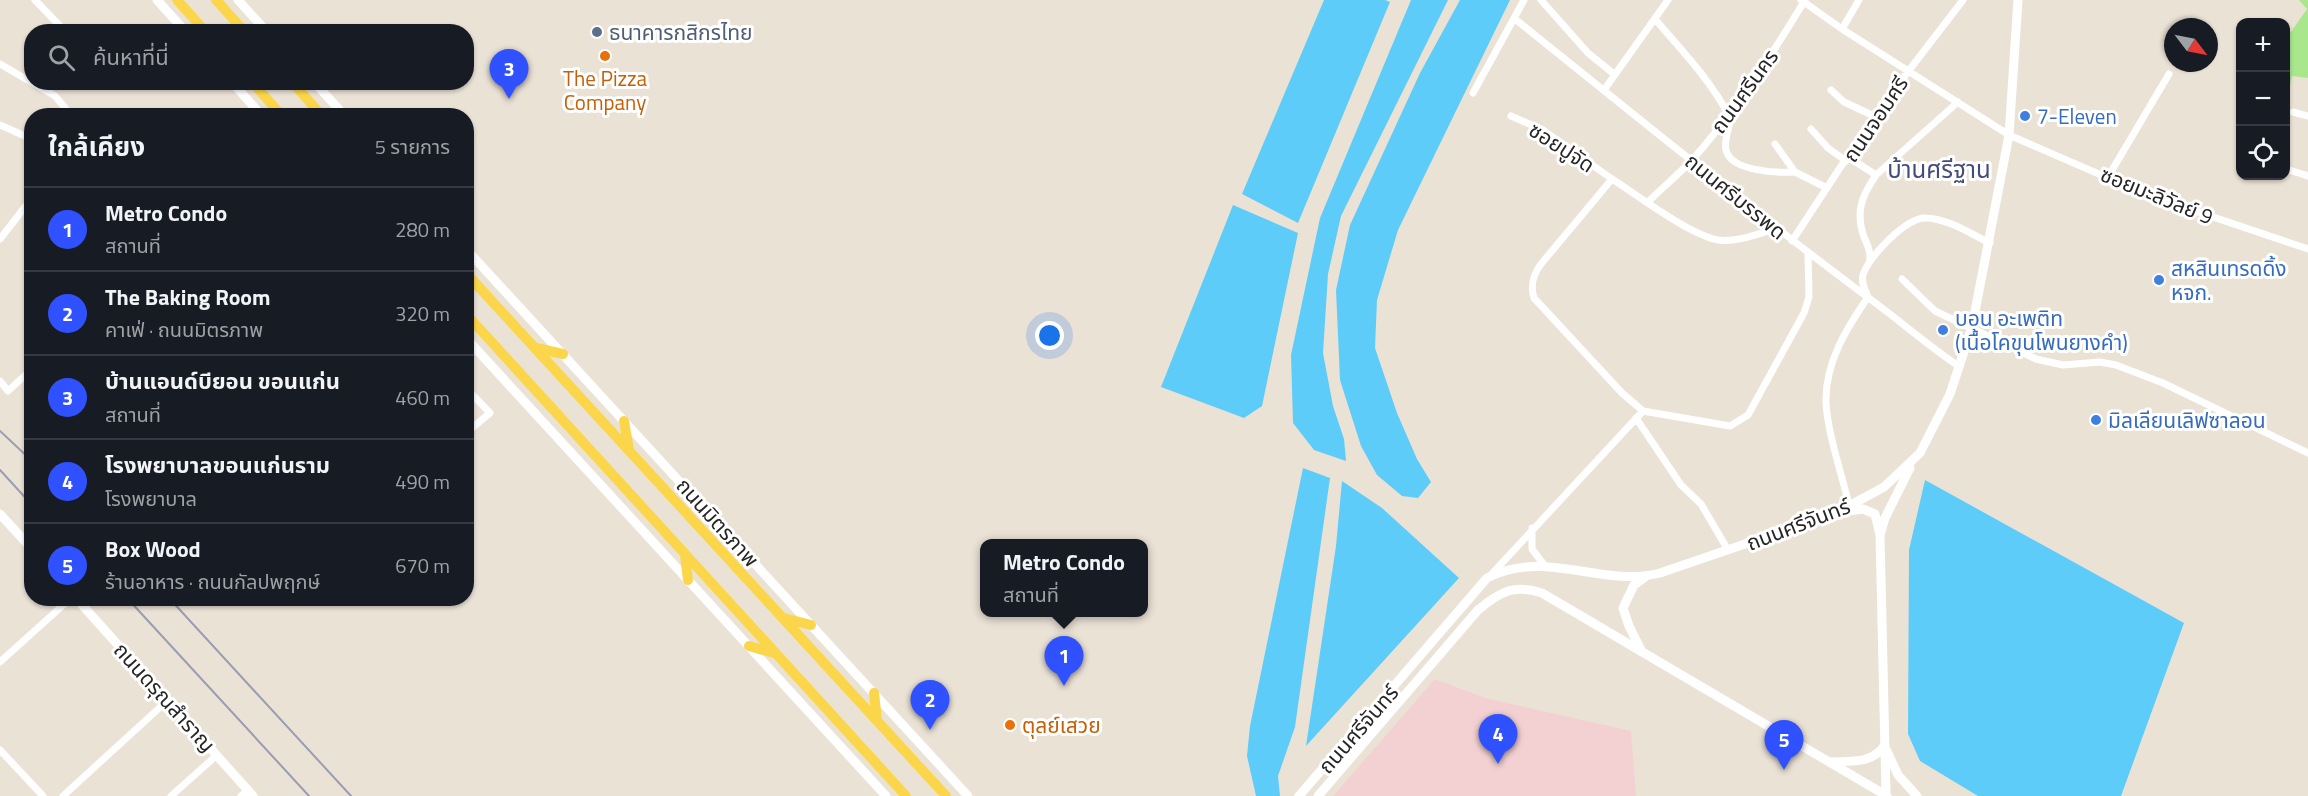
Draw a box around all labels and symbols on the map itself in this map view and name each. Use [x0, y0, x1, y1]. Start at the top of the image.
place label: ธนาคารกสิกรไทย [609, 16, 753, 48]
north arrow [2164, 18, 2218, 72]
marker: ธนาคารกสิกรไทย [590, 25, 604, 39]
street label: ถนนศรีนคร [1702, 42, 1786, 140]
marker: The Pizza Company [598, 49, 612, 63]
pin: 3 [490, 50, 528, 99]
place label: The Pizza Company [563, 62, 648, 118]
street label: ถนนจอมศรี [1834, 69, 1916, 169]
place label: 7-Eleven [2037, 100, 2117, 132]
marker: 7-Eleven [2018, 109, 2032, 123]
street label: ซอยปูจัด [1523, 114, 1601, 180]
street label: ถนนศรีบรรพด [1678, 145, 1794, 247]
district label: บ้านศรีฐาน [1887, 151, 1991, 187]
street label: ซอยมะลิวัลย์ 9 [2096, 158, 2218, 232]
place label: สหสินเทรดดิ้ง หจก. [2171, 252, 2287, 308]
marker: สหสินเทรดดิ้ง หจก. [2152, 273, 2166, 287]
place label: บอน อะเพติท (เนื้อโคขุนโพนยางคำ) [1955, 302, 2128, 358]
your location [1035, 321, 1064, 350]
marker: บอน อะเพติท (เนื้อโคขุนโพนยางคำ) [1936, 323, 1950, 337]
place label: มิลเลียนเลิฟซาลอน [2108, 404, 2266, 436]
marker: มิลเลียนเลิฟซาลอน [2089, 413, 2103, 427]
street label: ถนนมิตรภาพ [669, 470, 767, 574]
street label: ถนนศรีจันทร์ [1741, 489, 1856, 558]
street label: ถนนดรุณสำราญ [107, 635, 223, 759]
pin: 1 [1044, 636, 1084, 686]
street label: ถนนศรีจันทร์ [1310, 677, 1406, 781]
pin: 2 [910, 680, 950, 730]
place label: ตุลย์เสวย [1022, 709, 1101, 741]
pin: 4 [1478, 714, 1518, 764]
marker: ตุลย์เสวย [1003, 718, 1017, 732]
pin: 5 [1764, 720, 1804, 770]

